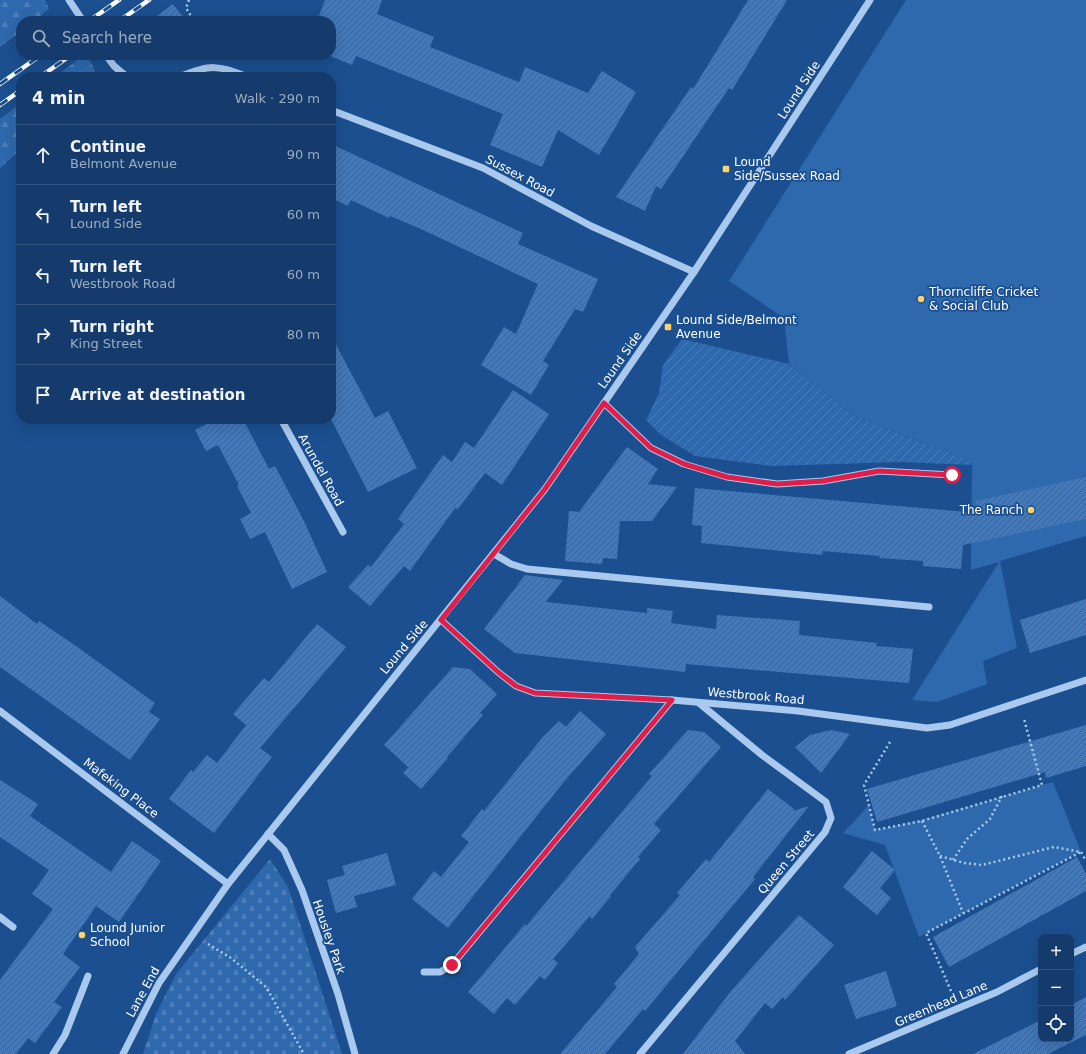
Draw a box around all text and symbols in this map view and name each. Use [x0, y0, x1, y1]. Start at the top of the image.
search box [16, 16, 336, 60]
icon: search [30, 27, 52, 49]
text: Search here [62, 29, 152, 47]
street label: Lound Side [775, 58, 823, 122]
text: 4 min [32, 88, 85, 108]
text: Walk · 290 m [235, 91, 320, 106]
text: Continue [70, 138, 146, 156]
icon: ahead [32, 144, 54, 166]
text: 90 m [287, 147, 320, 162]
street label: Sussex Road [483, 152, 557, 200]
place label: Lound Side/Sussex Road [734, 155, 840, 183]
text: Belmont Avenue [70, 156, 177, 171]
marker: Lound Side/Sussex Road [721, 164, 731, 174]
text: Turn left [70, 198, 142, 216]
icon: left [32, 204, 54, 226]
text: 60 m [287, 207, 320, 222]
text: Lound Side [70, 216, 142, 231]
text: Turn left [70, 258, 142, 276]
icon: left [32, 264, 54, 286]
text: 60 m [287, 267, 320, 282]
text: Westbrook Road [70, 276, 175, 291]
place label: Thorncliffe Cricket & Social Club [928, 285, 1038, 313]
marker: Thorncliffe Cricket & Social Club [916, 294, 926, 304]
place label: Lound Side/Belmont Avenue [676, 313, 797, 341]
text: Turn right [70, 318, 154, 336]
marker: Lound Side/Belmont Avenue [663, 322, 673, 332]
icon: right [32, 324, 54, 346]
text: 80 m [287, 327, 320, 342]
street label: Lound Side [595, 329, 645, 391]
text: King Street [70, 336, 142, 351]
icon: arrive [32, 384, 54, 406]
text: Arrive at destination [70, 386, 245, 404]
street label: Arundel Road [295, 431, 347, 509]
route start [943, 466, 961, 484]
place label: The Ranch [959, 503, 1023, 517]
marker: The Ranch [1026, 505, 1036, 515]
street label: Lound Side [377, 617, 431, 677]
street label: Westbrook Road [707, 685, 805, 707]
street label: Mafeking Place [81, 755, 161, 821]
street label: Queen Street [755, 827, 817, 897]
street label: Housley Park [310, 898, 348, 976]
place label: Lound Junior School [90, 921, 165, 949]
marker: Lound Junior School [77, 930, 87, 940]
map controls [1038, 934, 1074, 1042]
button: + [1038, 934, 1074, 970]
route end [443, 956, 461, 974]
street label: Lane End [123, 964, 163, 1020]
button: − [1038, 970, 1074, 1006]
street label: Greenhead Lane [893, 978, 989, 1030]
button: locate [1038, 1006, 1074, 1042]

